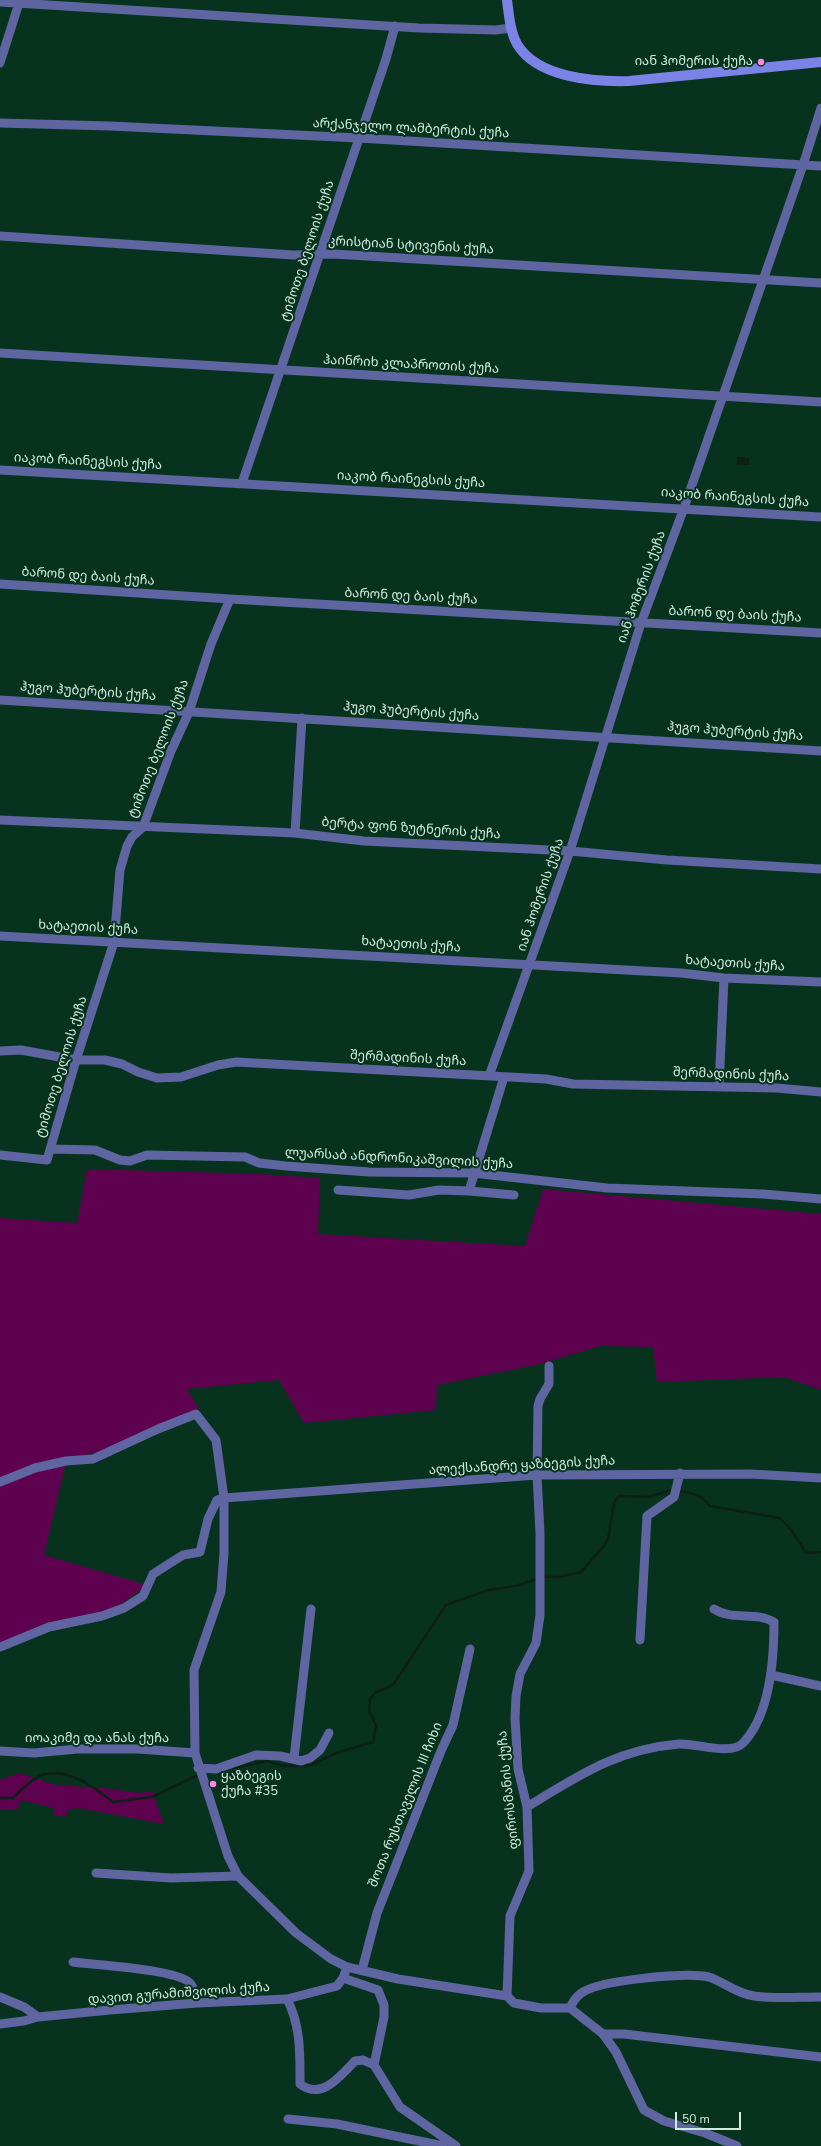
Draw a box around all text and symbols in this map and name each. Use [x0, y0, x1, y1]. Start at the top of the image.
place label: იან ჰომერის ქუჩა [635, 54, 753, 70]
marker: იან ჰომერის ქუჩა [756, 57, 766, 67]
street label: არქანჯელო ლამბერტის ქუჩა [312, 116, 510, 142]
street label: ტიმოთე ბელოის ქუჩა [278, 179, 338, 323]
street label: კრისტიან სტივენის ქუჩა [328, 234, 494, 258]
street label: ჰაინრიხ კლაპროთის ქუჩა [322, 353, 500, 377]
street label: იაკობ რაინეგსის ქუჩა [13, 450, 163, 474]
street label: იაკობ რაინეგსის ქუჩა [336, 468, 486, 492]
street label: იაკობ რაინეგსის ქუჩა [660, 485, 810, 511]
street label: იან ჰომერის ქუჩა [614, 529, 670, 645]
street label: ბარონ დე ბაის ქუჩა [21, 565, 155, 589]
street label: ბარონ დე ბაის ქუჩა [344, 586, 478, 608]
street label: ბარონ დე ბაის ქუჩა [668, 604, 802, 626]
street label: ტიმოთე ბელოის ქუჩა [125, 678, 193, 820]
street label: ჰუგო ჰუბერტის ქუჩა [19, 679, 157, 705]
street label: ჰუგო ჰუბერტის ქუჩა [342, 699, 480, 725]
street label: ჰუგო ჰუბერტის ქუჩა [666, 719, 804, 745]
street label: ბერტა ფონ ზუტნერის ქუჩა [321, 815, 501, 843]
street label: იან ჰომერის ქუჩა [514, 837, 568, 953]
street label: ხატაეთის ქუჩა [38, 918, 138, 938]
street label: ხატაეთის ქუჩა [361, 934, 461, 956]
street label: ხატაეთის ქუჩა [685, 953, 785, 975]
street label: ტიმოთე ბელოის ქუჩა [33, 994, 91, 1140]
street label: შერმადინის ქუჩა [349, 1048, 467, 1070]
street label: შერმადინის ქუჩა [673, 1065, 789, 1085]
street label: ლუარსაბ ანდრონიკაშვილის ქუჩა [285, 1145, 513, 1173]
street label: ალექსანდრე ყაზბეგის ქუჩა [428, 1453, 616, 1479]
street label: შოთა რუსთაველის III ჩიხი [366, 1720, 446, 1890]
street label: ფიროსმანის ქუჩა [495, 1730, 523, 1850]
street label: იოაკიმე და ანას ქუჩა [25, 1731, 169, 1747]
place label: ყაზბეგის ქუჩა #35 [221, 1769, 282, 1800]
marker: ყაზბეგის ქუჩა #35 [208, 1779, 218, 1789]
street label: დავით გურამიშვილის ქუჩა [88, 1980, 270, 2008]
scale bar [677, 2104, 743, 2130]
text: 50 m [682, 2111, 710, 2127]

